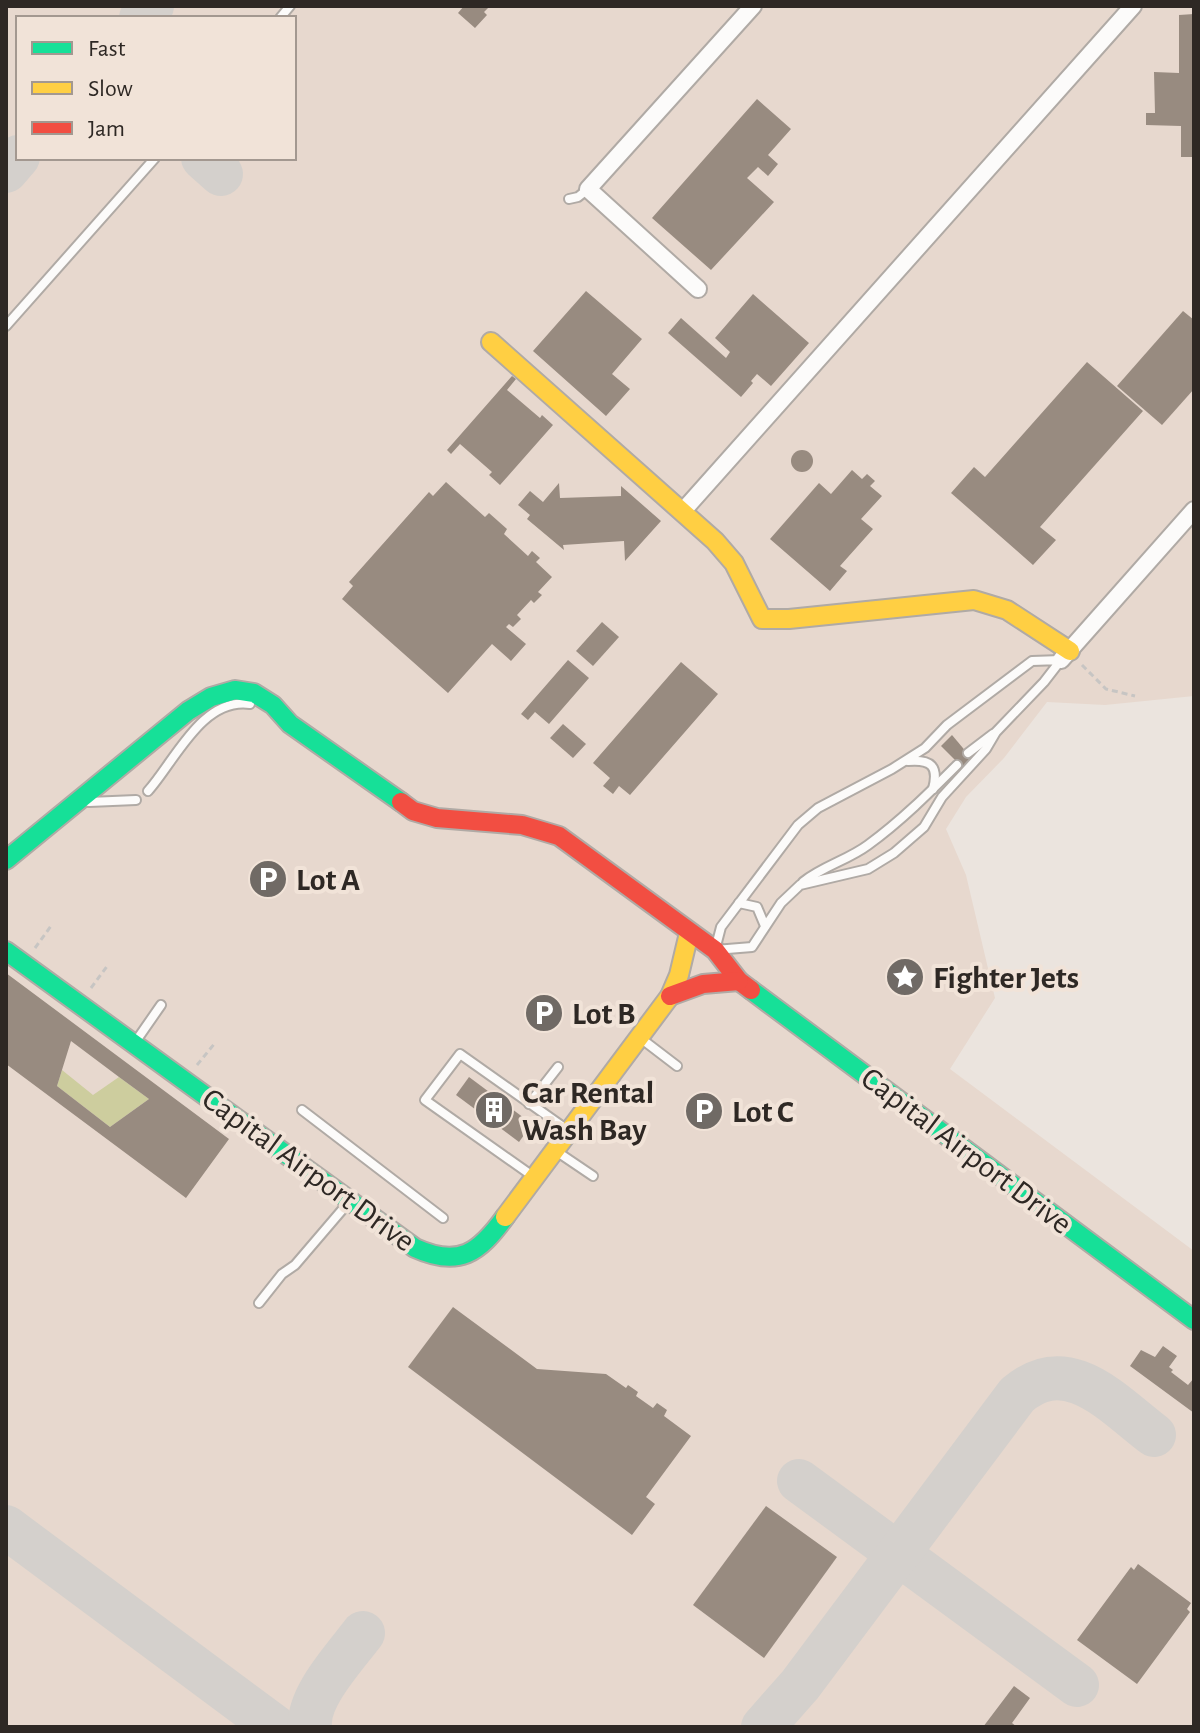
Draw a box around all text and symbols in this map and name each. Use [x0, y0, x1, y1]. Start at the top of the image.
legend [16, 16, 296, 160]
text: Fast [88, 37, 126, 61]
text: Slow [88, 77, 133, 101]
text: Jam [88, 117, 125, 141]
parking icon: Lot A [247, 858, 289, 900]
place label: Lot A [296, 864, 360, 896]
place icon: Fighter Jets [884, 956, 926, 998]
place label: Fighter Jets [933, 962, 1079, 994]
parking icon: Lot B [523, 992, 565, 1034]
place label: Lot B [572, 998, 636, 1030]
street label: Capital Airport Drive [855, 1062, 1078, 1240]
place label: Car Rental Wash Bay [522, 1077, 654, 1146]
street label: Capital Airport Drive [196, 1082, 421, 1257]
building icon: Car Rental Wash Bay [473, 1089, 515, 1131]
parking icon: Lot C [683, 1090, 725, 1132]
place label: Lot C [732, 1096, 794, 1128]

